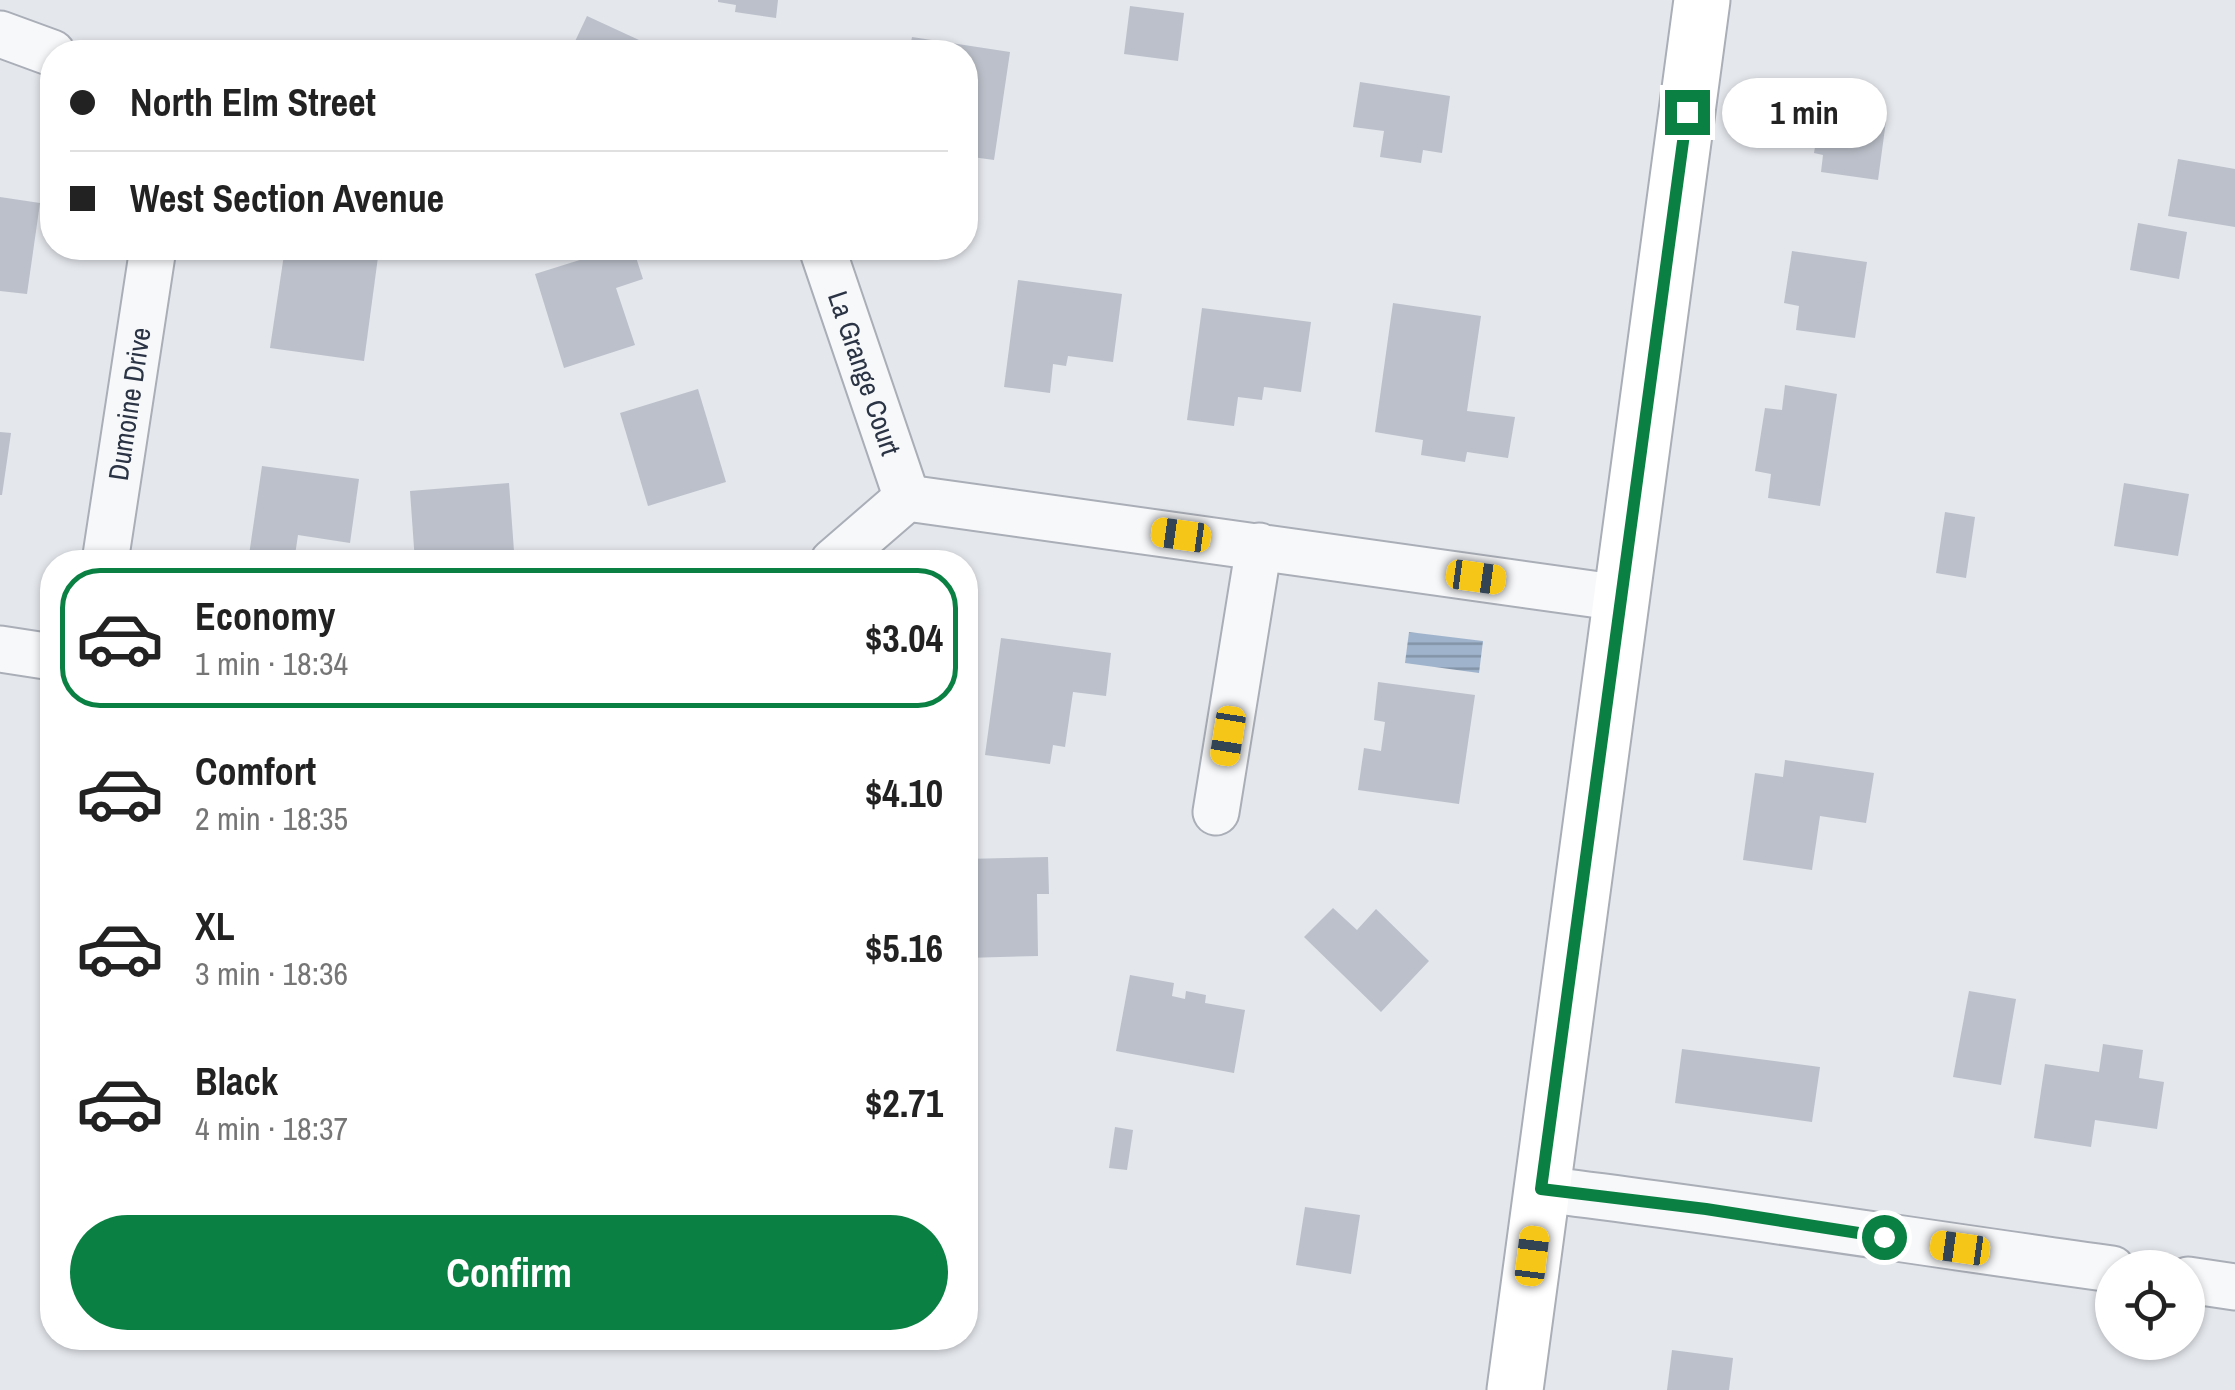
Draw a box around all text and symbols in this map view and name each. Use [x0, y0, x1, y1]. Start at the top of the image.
text: North Elm Street [130, 77, 376, 128]
callout: 1 min [1722, 77, 1887, 147]
route end [1665, 90, 1710, 135]
text: 1 min [1770, 91, 1839, 134]
text: West Section Avenue [130, 173, 444, 224]
street label: La Grange Court [819, 286, 910, 460]
street label: Dumoine Drive [99, 325, 160, 483]
car [1149, 516, 1213, 554]
car [1444, 558, 1508, 596]
text: Economy [195, 591, 335, 642]
icon: car [75, 593, 165, 683]
text: $3.04 [865, 613, 943, 664]
text: 1 min · 18:34 [195, 642, 348, 685]
car [1208, 704, 1248, 768]
text: Comfort [195, 746, 316, 797]
icon: car [75, 748, 165, 838]
text: $4.10 [865, 768, 943, 819]
text: 2 min · 18:35 [195, 797, 348, 840]
text: XL [195, 901, 235, 952]
icon: car [75, 903, 165, 993]
text: $5.16 [865, 923, 943, 974]
text: 3 min · 18:36 [195, 952, 348, 995]
text: Black [195, 1056, 278, 1107]
icon: car [75, 1058, 165, 1148]
text: $2.71 [865, 1078, 943, 1129]
text: 4 min · 18:37 [195, 1107, 348, 1150]
button: Confirm [70, 1215, 948, 1330]
route start [1862, 1215, 1907, 1260]
car [1513, 1224, 1551, 1288]
car [1928, 1229, 1992, 1267]
map controls [2095, 1250, 2205, 1360]
button: locate [2095, 1250, 2205, 1360]

